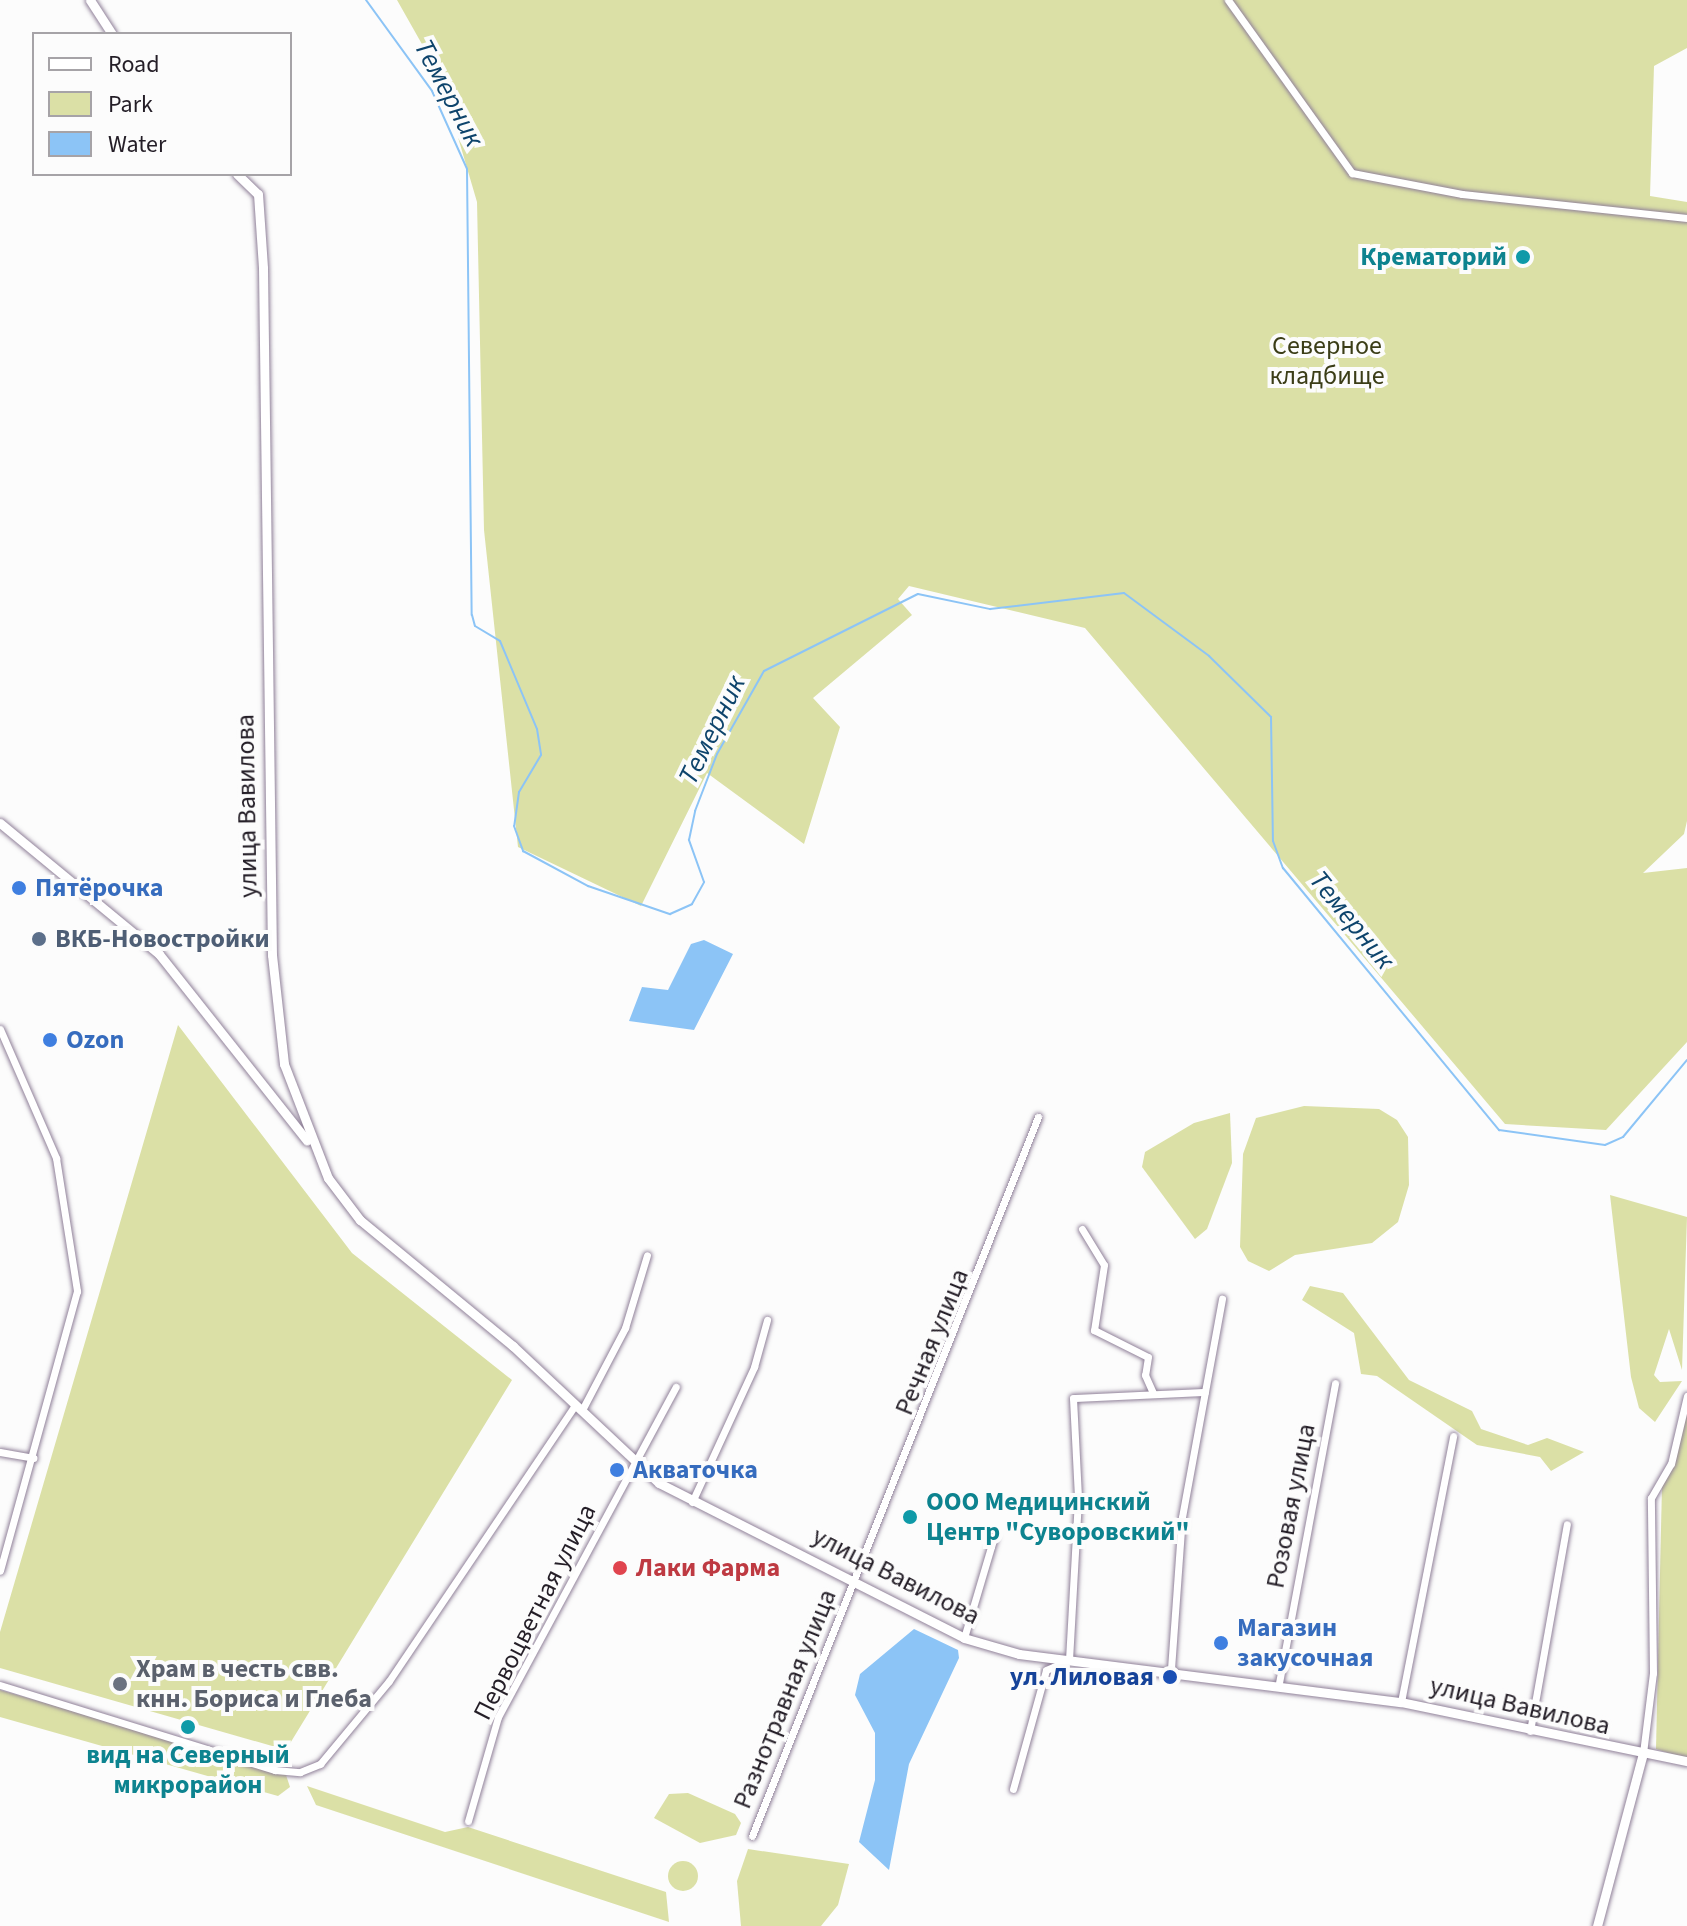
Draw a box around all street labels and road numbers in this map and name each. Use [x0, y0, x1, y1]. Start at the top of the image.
street label: улица Вавилова [230, 714, 264, 898]
street label: Речная улица [889, 1264, 975, 1420]
street label: Розовая улица [1260, 1421, 1322, 1591]
street label: Первоцветная улица [467, 1499, 603, 1725]
street label: улица Вавилова [807, 1520, 985, 1632]
street label: Разнотравная улица [727, 1585, 843, 1813]
street label: улица Вавилова [1427, 1670, 1613, 1742]

